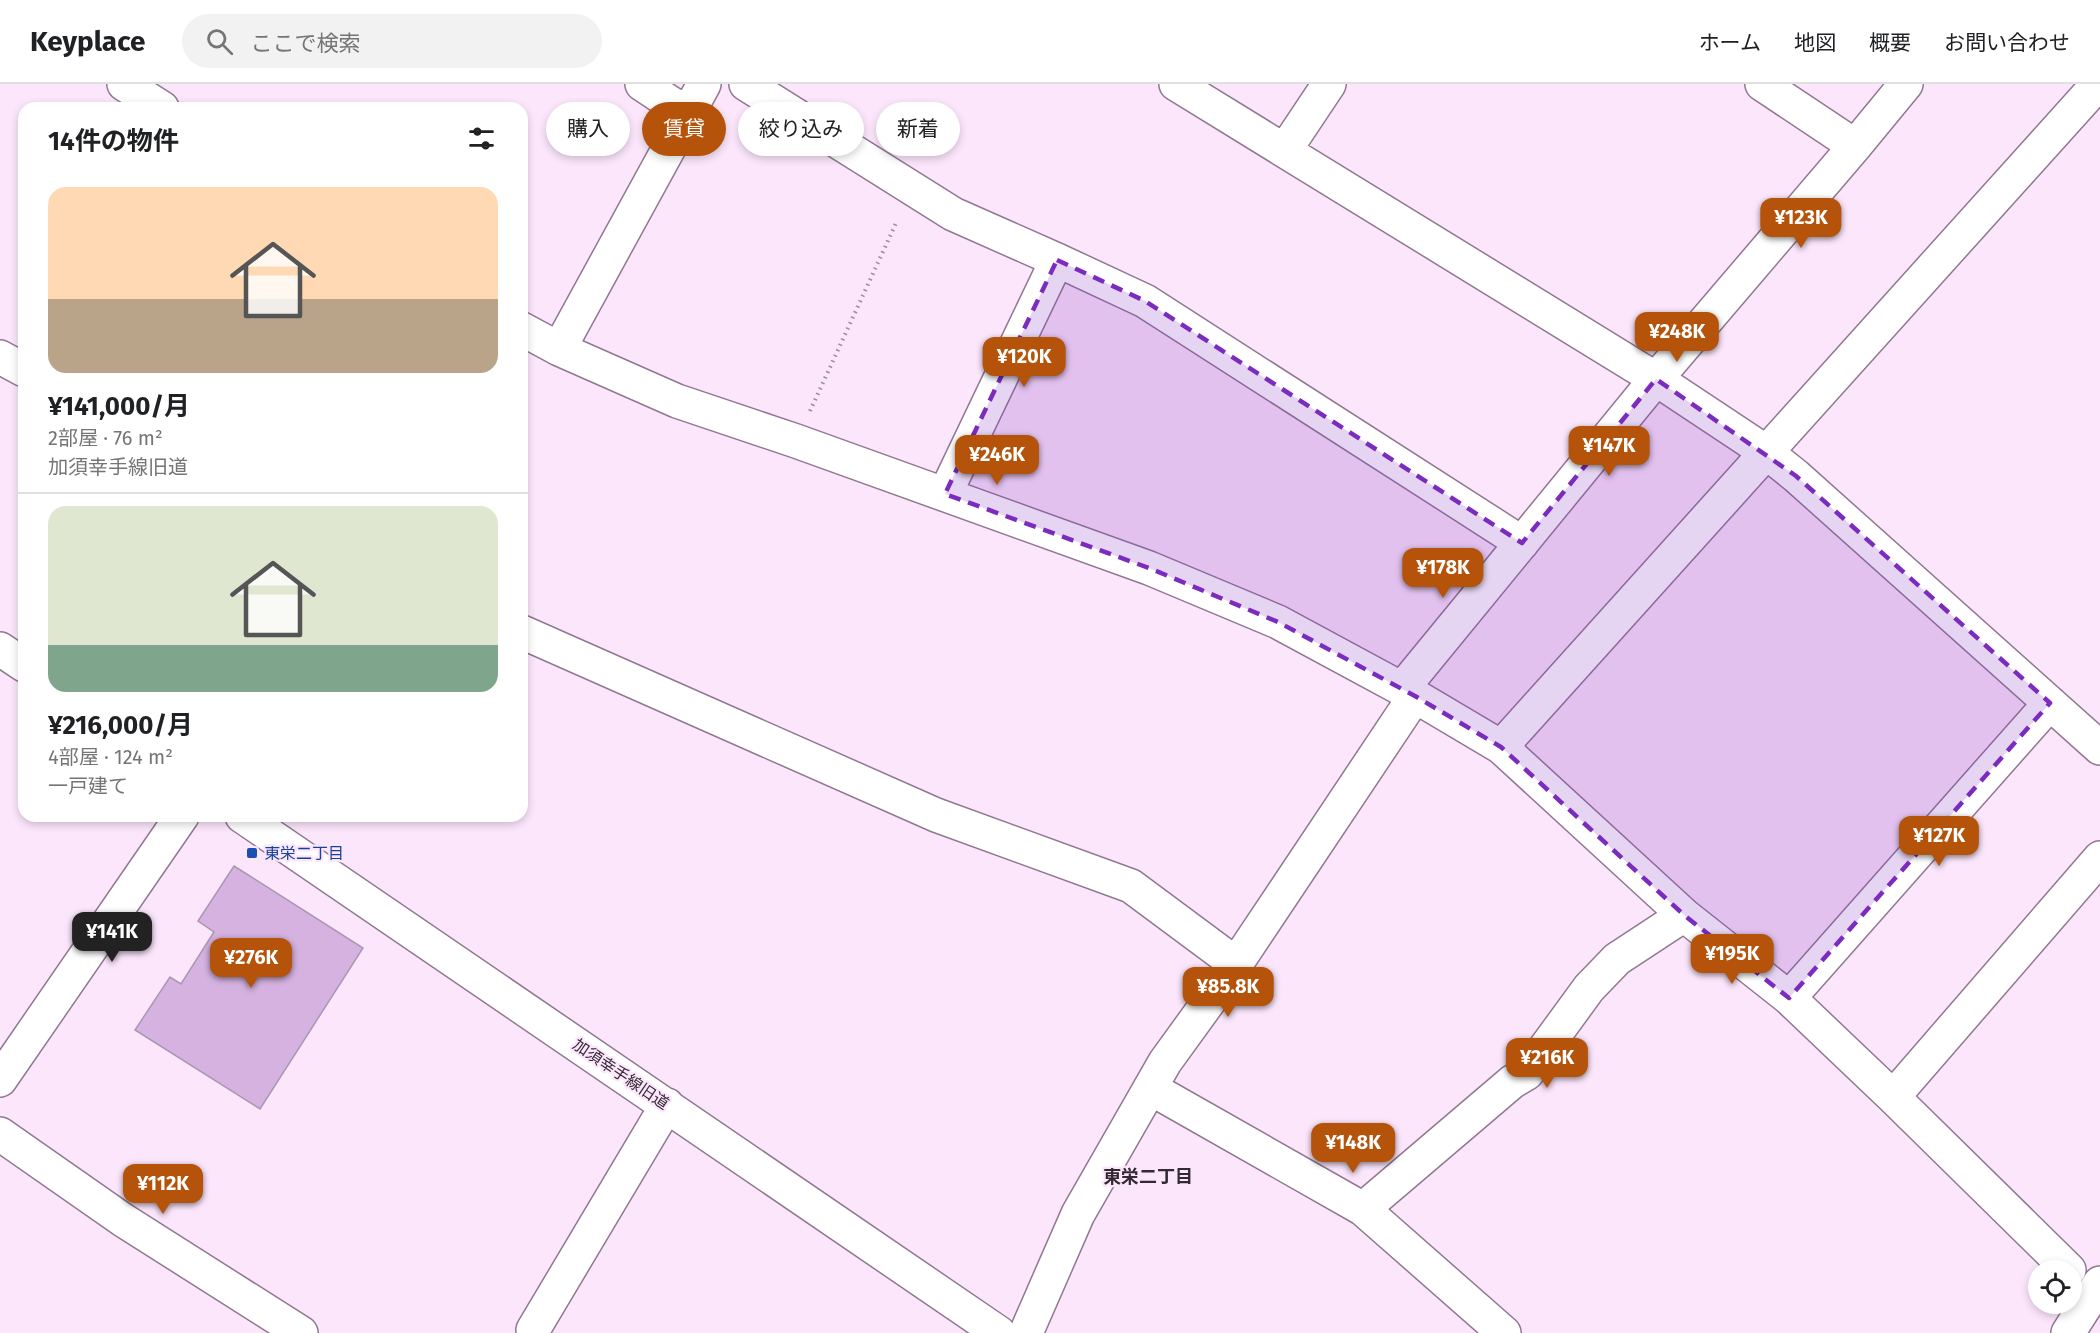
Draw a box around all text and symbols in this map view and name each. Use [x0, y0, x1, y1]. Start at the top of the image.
search box [182, 14, 602, 68]
text: Keyplace [30, 25, 146, 58]
icon: search [203, 25, 236, 58]
text: ここで検索 [251, 30, 361, 57]
text: ホーム [1699, 30, 1761, 56]
text: 地図 [1794, 30, 1836, 56]
text: 概要 [1869, 30, 1911, 56]
text: お問い合わせ [1944, 30, 2070, 56]
chip: 購入 [546, 102, 630, 156]
chip: 賃貸 [642, 102, 726, 156]
chip: 絞り込み [738, 102, 864, 156]
chip: 新着 [876, 102, 960, 156]
icon: filters [465, 122, 498, 155]
text: 14件の物件 [48, 126, 179, 157]
pin: ¥123K [1759, 198, 1843, 249]
text: ¥123K [1774, 205, 1828, 229]
icon: home [219, 226, 327, 334]
pin: ¥248K [1635, 312, 1719, 363]
text: ¥248K [1649, 319, 1705, 343]
pin: ¥120K [982, 337, 1066, 388]
text: ¥120K [997, 344, 1051, 368]
text: ¥141,000/月 [48, 391, 190, 422]
text: 2部屋 · 76 m² [48, 426, 163, 450]
pin: ¥147K [1567, 426, 1651, 477]
text: ¥147K [1583, 433, 1635, 457]
pin: ¥246K [955, 435, 1039, 486]
text: ¥246K [969, 442, 1025, 466]
text: 加須幸手線旧道 [48, 455, 188, 479]
icon: home [219, 545, 327, 653]
pin: ¥178K [1401, 548, 1485, 599]
text: ¥178K [1416, 555, 1470, 579]
text: ¥216,000/月 [48, 710, 193, 741]
text: 4部屋 · 124 m² [48, 745, 173, 769]
text: 一戸建て [48, 774, 128, 798]
pin: ¥127K [1897, 816, 1981, 867]
text: ¥127K [1913, 823, 1965, 847]
place label: 東栄二丁目 [264, 844, 344, 863]
marker: 東栄二丁目 [245, 846, 259, 860]
pin: ¥141K [70, 912, 154, 963]
text: ¥141K [86, 919, 138, 943]
pin: ¥195K [1690, 934, 1774, 985]
pin: ¥276K [209, 938, 293, 989]
text: ¥195K [1705, 941, 1759, 965]
text: ¥276K [224, 945, 278, 969]
pin: ¥85.8K [1179, 967, 1277, 1018]
text: ¥85.8K [1197, 974, 1259, 998]
street label: 加須幸手線旧道 [569, 1035, 673, 1113]
pin: ¥216K [1505, 1038, 1589, 1089]
text: ¥216K [1520, 1045, 1574, 1069]
pin: ¥148K [1311, 1123, 1395, 1174]
text: ¥148K [1325, 1130, 1381, 1154]
pin: ¥112K [121, 1164, 205, 1215]
district label: 東栄二丁目 [1103, 1166, 1193, 1188]
text: ¥112K [137, 1171, 189, 1195]
map controls [2028, 1260, 2082, 1314]
button: locate [2028, 1260, 2082, 1314]

